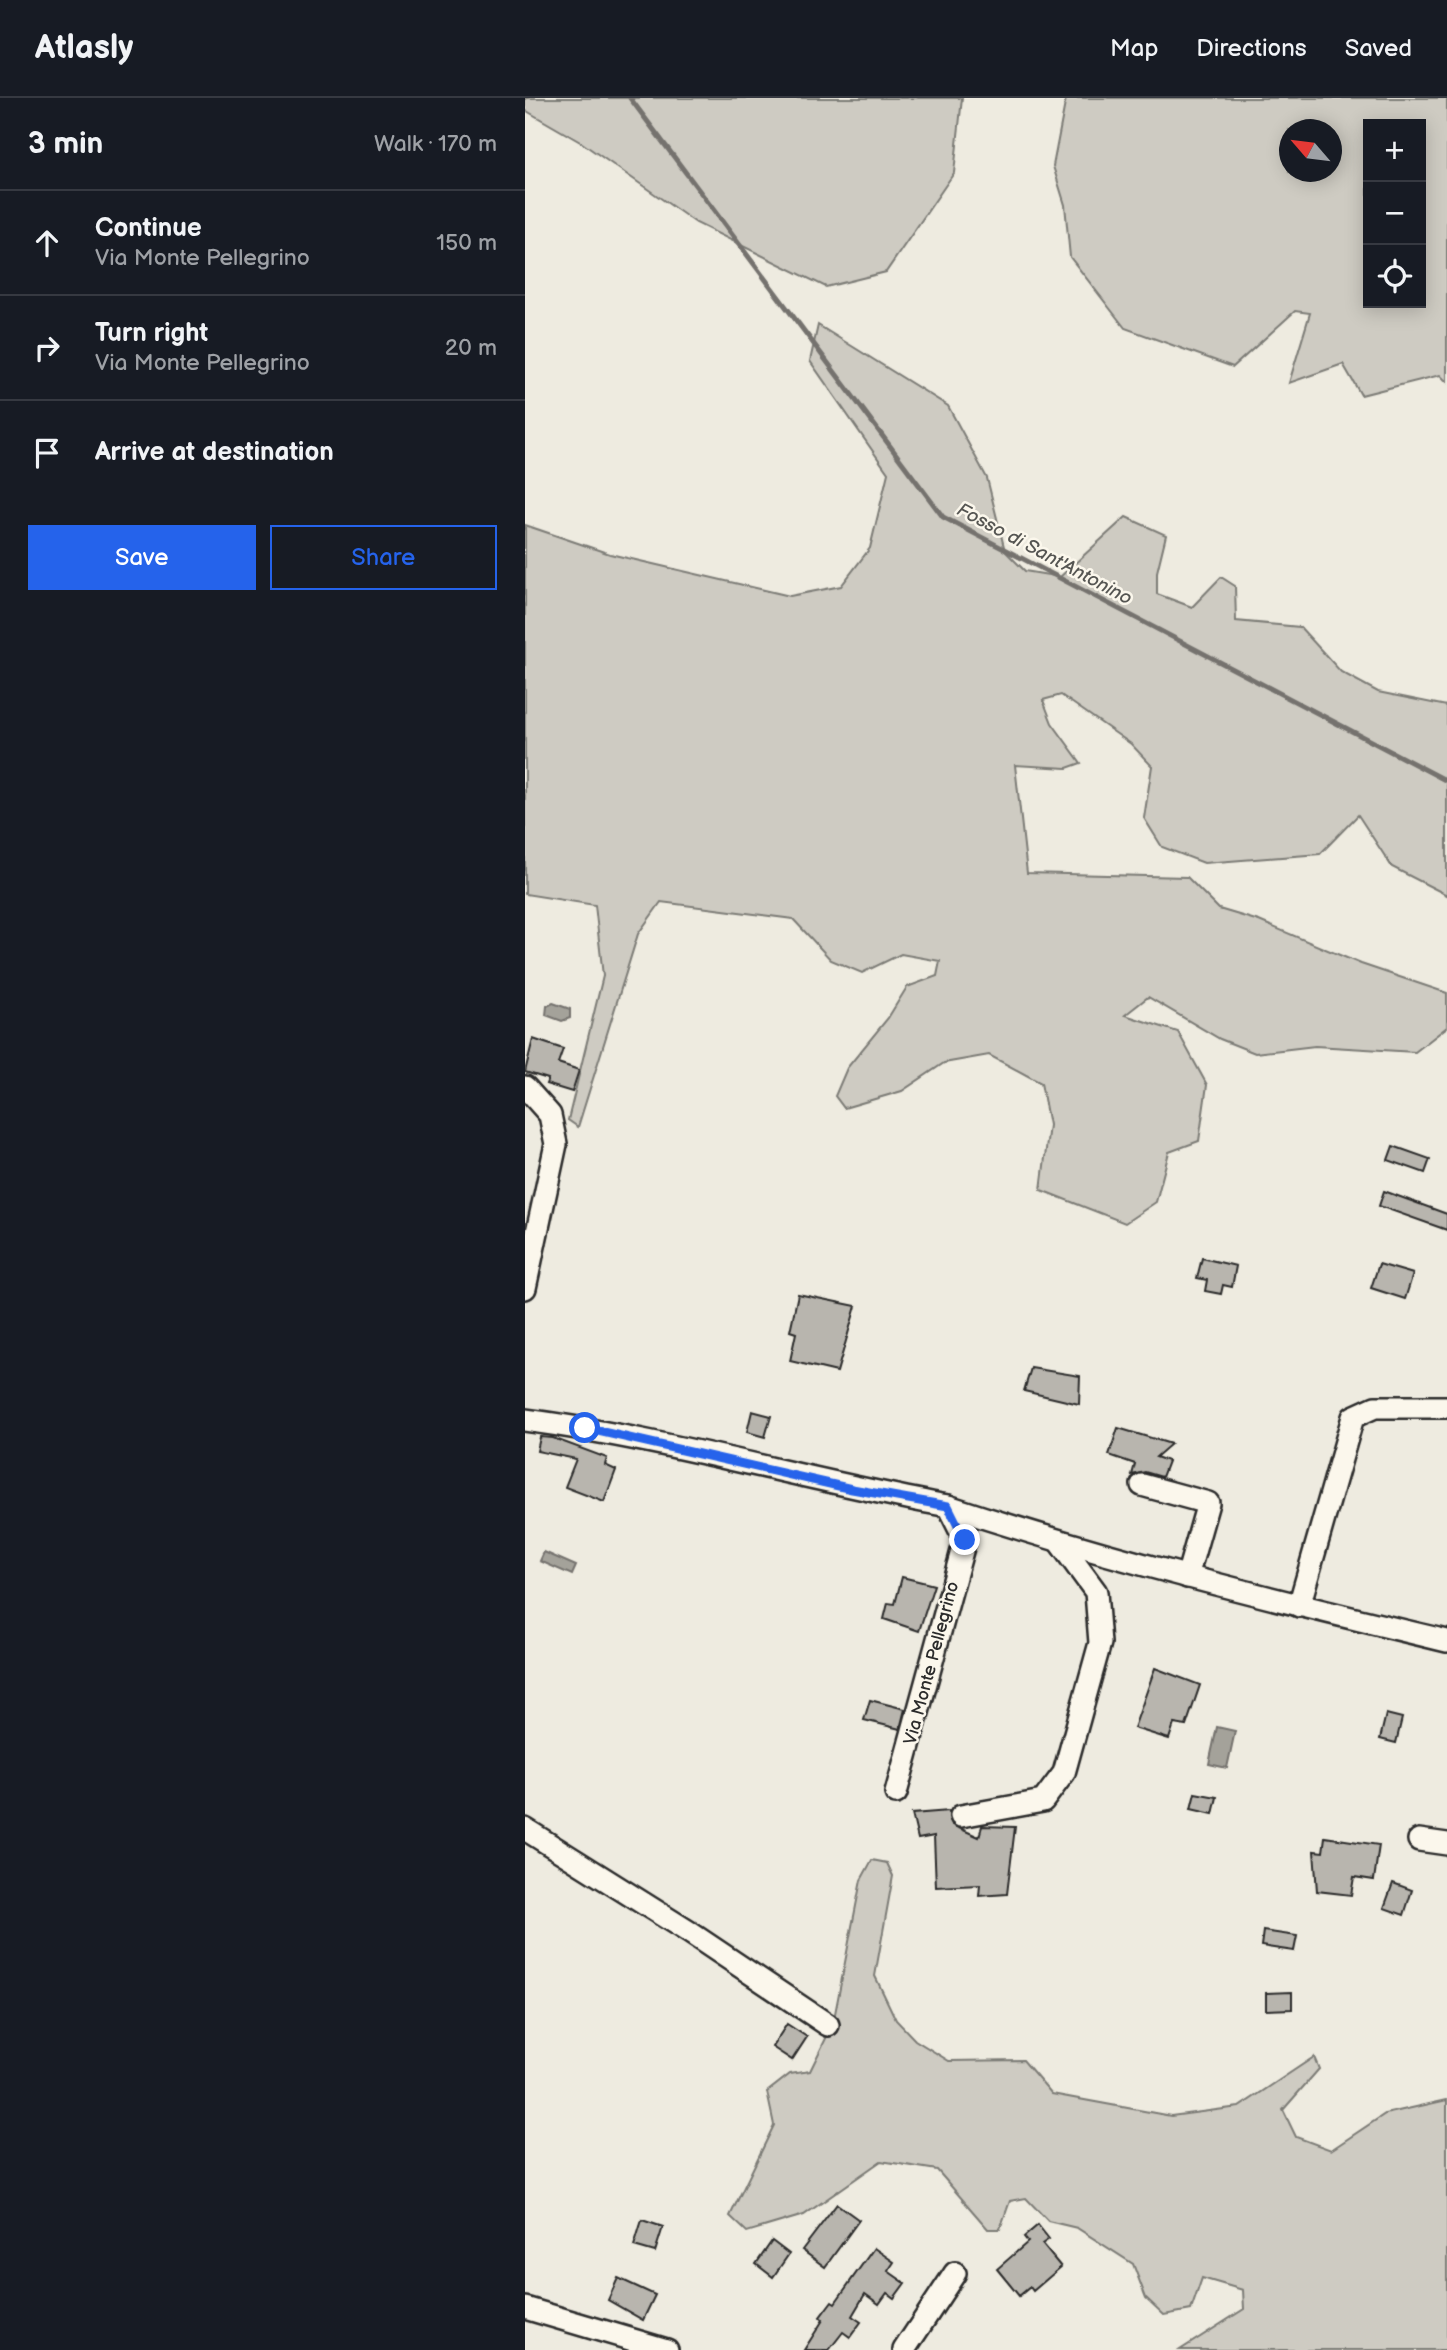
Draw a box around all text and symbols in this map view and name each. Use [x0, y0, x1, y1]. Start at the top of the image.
text: Atlasly [35, 28, 133, 68]
text: Map [1110, 34, 1158, 63]
text: Directions [1196, 34, 1307, 63]
text: Saved [1345, 34, 1412, 63]
north arrow [1279, 119, 1342, 182]
map controls [1363, 119, 1426, 308]
button: + [1363, 119, 1426, 182]
text: 3 min [28, 126, 103, 162]
text: Walk · 170 m [374, 130, 497, 158]
button: − [1363, 182, 1426, 245]
text: Continue [95, 213, 202, 244]
icon: ahead [28, 224, 66, 262]
text: 150 m [436, 229, 497, 257]
text: Via Monte Pellegrino [95, 244, 310, 272]
button: locate [1363, 245, 1426, 308]
text: Turn right [95, 318, 208, 349]
icon: right [28, 329, 66, 367]
text: 20 m [445, 334, 497, 362]
text: Via Monte Pellegrino [95, 349, 310, 377]
icon: arrive [28, 434, 66, 472]
text: Arrive at destination [95, 437, 334, 468]
water label: Fosso di Sant'Antonino [953, 498, 1136, 610]
button: Save [28, 525, 256, 590]
button: Share [270, 525, 497, 590]
route start [569, 1412, 600, 1443]
route end [949, 1524, 980, 1555]
street label: Via Monte Pellegrino [900, 1579, 963, 1747]

